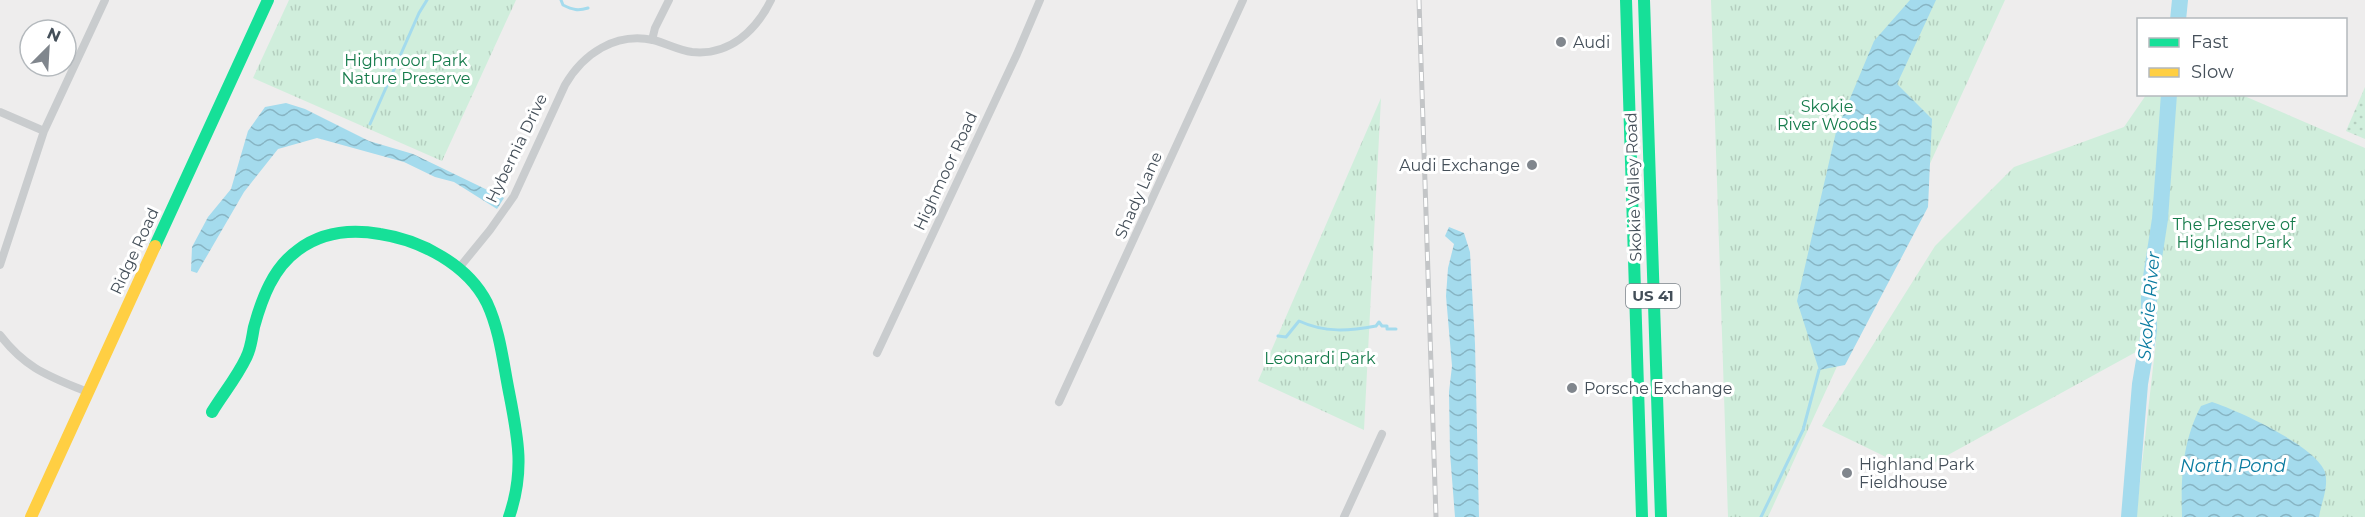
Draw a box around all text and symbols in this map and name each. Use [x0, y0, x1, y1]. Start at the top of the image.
north arrow [18, 18, 78, 78]
legend [2137, 18, 2347, 96]
text: N [44, 23, 64, 46]
text: Fast [2191, 31, 2229, 53]
place label: Audi [1573, 33, 1610, 52]
marker: Audi [1554, 35, 1568, 49]
park label: Highmoor Park Nature Preserve [342, 51, 471, 88]
text: Slow [2191, 61, 2234, 83]
street label: Hybernia Drive [482, 91, 551, 206]
park label: Skokie River Woods [1777, 97, 1877, 134]
street label: Highmoor Road [910, 109, 981, 233]
street label: Skokie Valley Road [1621, 112, 1646, 262]
street label: Shady Lane [1111, 149, 1166, 242]
place label: Audi Exchange [1399, 156, 1520, 175]
marker: Audi Exchange [1525, 158, 1539, 172]
street label: Ridge Road [106, 205, 163, 298]
park label: The Preserve of Highland Park [2173, 215, 2296, 252]
water label: Skokie River [2133, 250, 2165, 361]
road number: US 41 [1626, 284, 1680, 308]
park label: Leonardi Park [1264, 349, 1376, 368]
place label: Porsche Exchange [1584, 379, 1732, 398]
marker: Porsche Exchange [1565, 381, 1579, 395]
place label: Highland Park Fieldhouse [1859, 455, 1975, 492]
water label: North Pond [2180, 455, 2287, 477]
marker: Highland Park Fieldhouse [1840, 466, 1854, 480]

